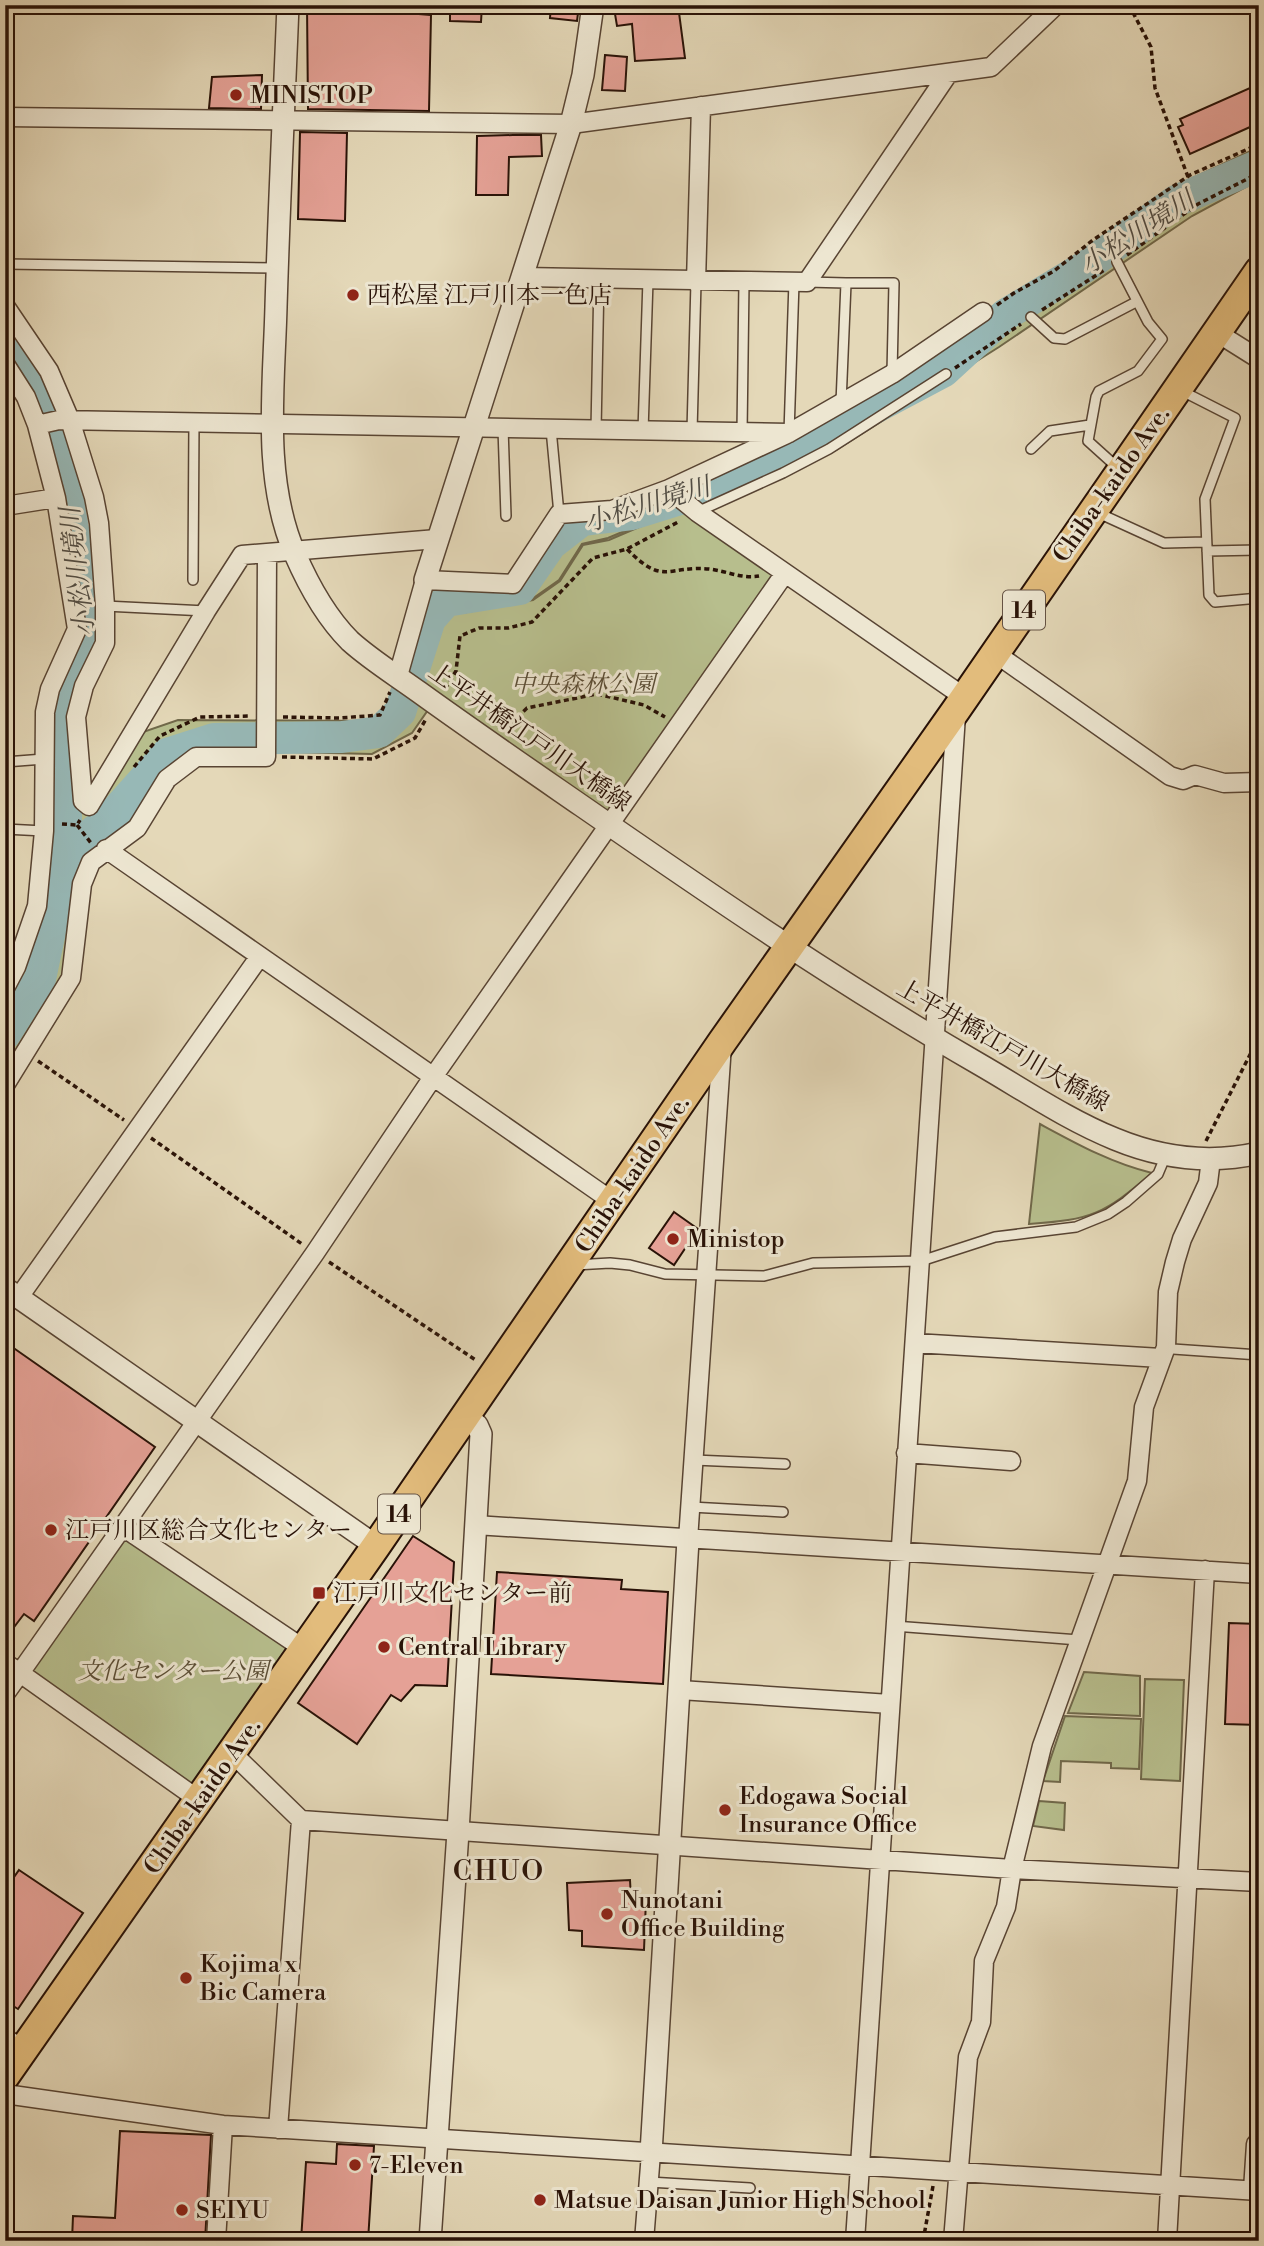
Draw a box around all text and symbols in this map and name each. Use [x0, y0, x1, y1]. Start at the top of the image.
place label: MINISTOP [250, 81, 373, 111]
marker: MINISTOP [228, 87, 244, 103]
water label: 小松川境川 [1074, 182, 1203, 282]
place label: 西松屋 江戸川本一色店 [367, 281, 612, 311]
marker: 西松屋 江戸川本一色店 [345, 287, 361, 303]
street label: Chiba-kaido Ave. [1047, 401, 1177, 568]
water label: 小松川境川 [580, 470, 717, 539]
water label: 小松川境川 [54, 502, 102, 638]
road number: 14 [1003, 590, 1045, 630]
street label: 上平井橋江戸川大橋線 [423, 657, 636, 819]
park label: 中央森林公園 [511, 670, 659, 700]
street label: 上平井橋江戸川大橋線 [891, 973, 1114, 1119]
street label: Chiba-kaido Ave. [569, 1090, 697, 1259]
place label: Ministop [687, 1225, 785, 1255]
marker: Ministop [665, 1231, 681, 1247]
road number: 14 [378, 1494, 420, 1534]
place label: 江戸川区総合文化センター [65, 1516, 352, 1546]
marker: 江戸川区総合文化センター [43, 1522, 59, 1538]
place label: 江戸川文化センター前 [333, 1579, 572, 1609]
marker: 江戸川文化センター前 [311, 1585, 327, 1601]
place label: Central Library [398, 1633, 567, 1663]
marker: Central Library [376, 1639, 392, 1655]
park label: 文化センター公園 [77, 1657, 273, 1687]
street label: Chiba-kaido Ave. [138, 1713, 268, 1880]
place label: Edogawa Social Insurance Office [739, 1782, 917, 1840]
marker: Edogawa Social Insurance Office [717, 1802, 733, 1818]
district label: CHUO [453, 1854, 545, 1889]
place label: Nunotani Office Building [621, 1886, 785, 1944]
marker: Nunotani Office Building [599, 1906, 615, 1922]
place label: Kojima x Bic Camera [199, 1950, 327, 2008]
marker: Kojima x Bic Camera [178, 1970, 194, 1986]
place label: 7-Eleven [369, 2151, 464, 2181]
marker: 7-Eleven [347, 2157, 363, 2173]
place label: Matsue Daisan Junior High School [554, 2186, 926, 2216]
marker: Matsue Daisan Junior High School [532, 2192, 548, 2208]
place label: SEIYU [196, 2196, 269, 2226]
marker: SEIYU [174, 2202, 190, 2218]

